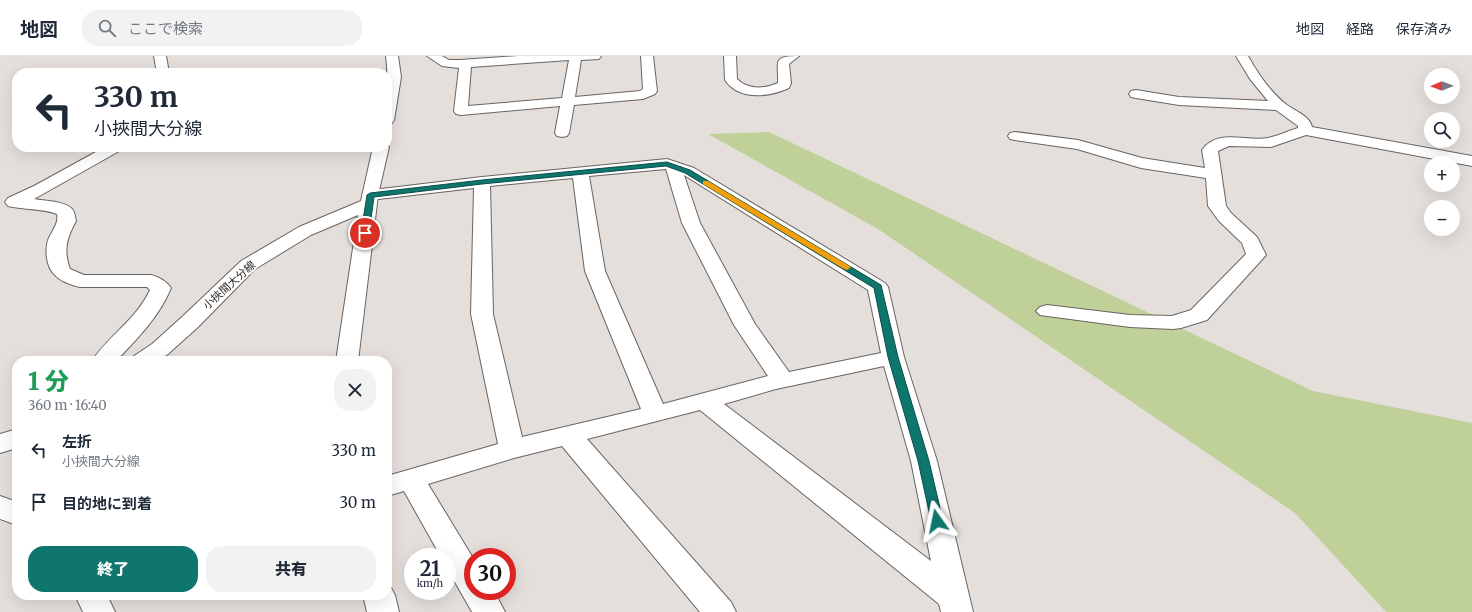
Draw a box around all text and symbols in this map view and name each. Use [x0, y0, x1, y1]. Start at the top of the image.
search box [82, 10, 362, 46]
text: 地図 [20, 17, 58, 41]
icon: search [96, 17, 118, 39]
text: ここで検索 [128, 19, 203, 38]
text: 地図 [1296, 20, 1324, 38]
text: 経路 [1346, 20, 1374, 38]
text: 保存済み [1396, 20, 1452, 38]
north arrow [1424, 68, 1460, 104]
map controls [1424, 68, 1460, 236]
text: 330 m [94, 79, 178, 115]
icon: left [28, 84, 80, 136]
button: search [1424, 112, 1460, 148]
text: 小挾間大分線 [94, 117, 202, 140]
button: + [1424, 156, 1460, 192]
button: − [1424, 200, 1460, 236]
pin [348, 216, 382, 250]
icon: arrive [354, 222, 376, 244]
street label: 小挾間大分線 [200, 258, 258, 312]
text: 1 分 [28, 366, 69, 397]
button: close [334, 369, 376, 411]
text: 360 m · 16:40 [28, 397, 107, 414]
text: 左折 [62, 432, 92, 451]
icon: left [28, 439, 50, 461]
text: 330 m [332, 441, 376, 460]
text: 小挾間大分線 [62, 453, 140, 470]
icon: arrive [28, 491, 50, 513]
text: 30 m [339, 493, 376, 512]
text: 目的地に到着 [62, 494, 152, 513]
position arrow [916, 500, 958, 542]
button: 終了 [28, 546, 198, 592]
button: 共有 [206, 546, 376, 592]
speed limit sign: 30 [464, 548, 516, 600]
text: 21 [420, 556, 440, 581]
text: km/h [417, 577, 443, 590]

